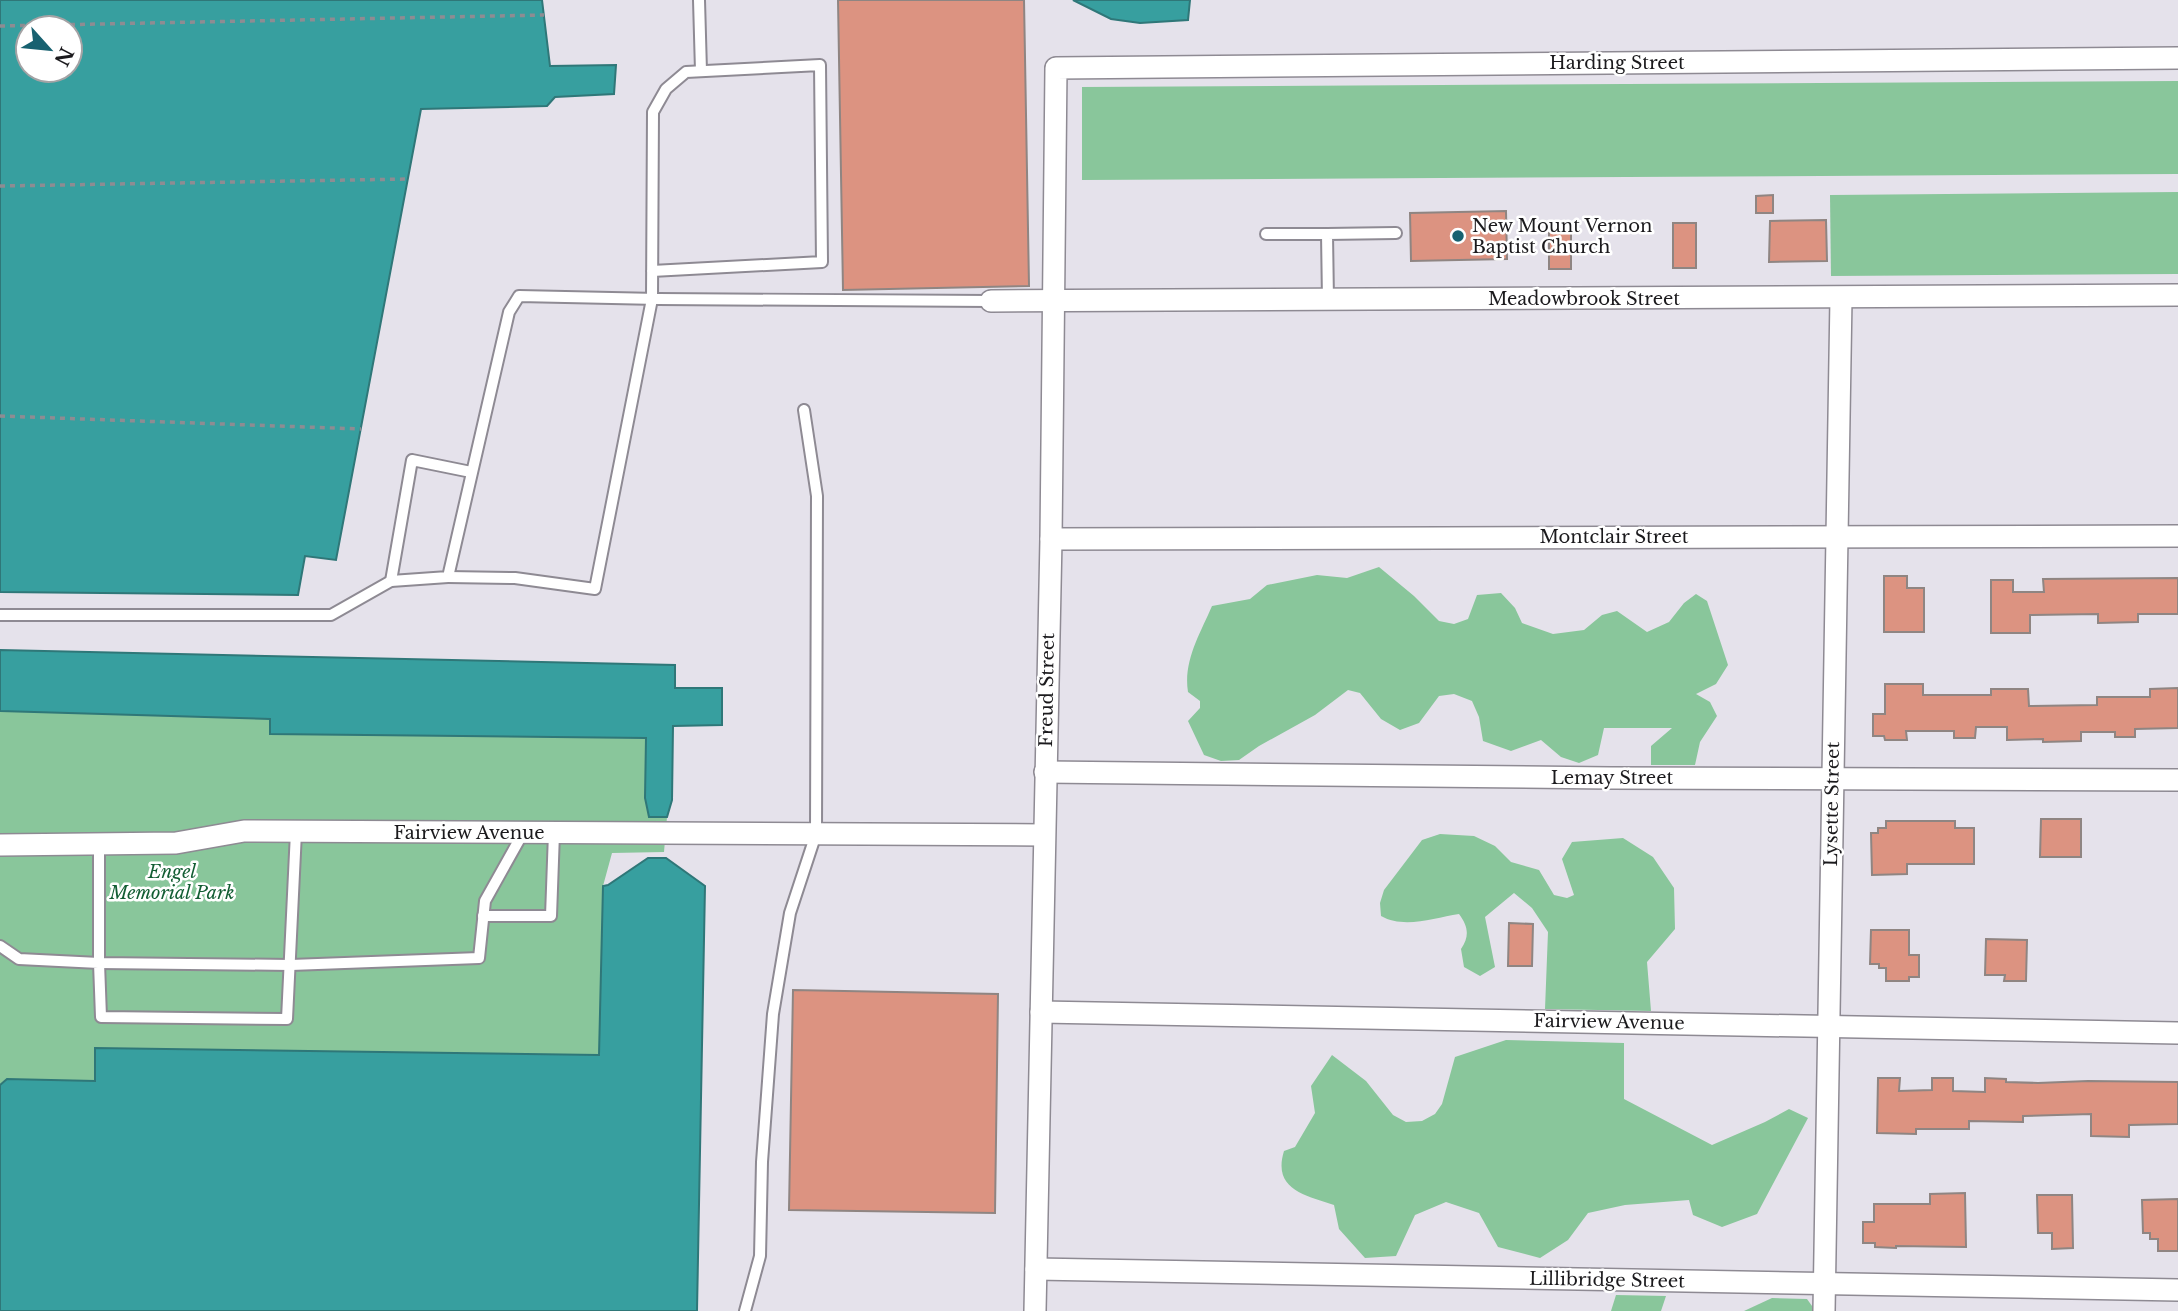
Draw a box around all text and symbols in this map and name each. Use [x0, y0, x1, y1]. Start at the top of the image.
north arrow [14, 14, 84, 84]
text: N [49, 43, 78, 70]
street label: Harding Street [1549, 52, 1685, 74]
place label: New Mount Vernon Baptist Church [1472, 215, 1652, 258]
marker: New Mount Vernon Baptist Church [1450, 228, 1466, 244]
street label: Meadowbrook Street [1488, 288, 1680, 310]
street label: Montclair Street [1539, 526, 1689, 548]
street label: Freud Street [1035, 633, 1059, 747]
street label: Lysette Street [1820, 741, 1844, 867]
street label: Lemay Street [1551, 767, 1673, 789]
street label: Fairview Avenue [393, 822, 545, 844]
park label: Engel Memorial Park [109, 861, 234, 904]
street label: Fairview Avenue [1533, 1010, 1685, 1034]
street label: Lillibridge Street [1529, 1268, 1685, 1292]

